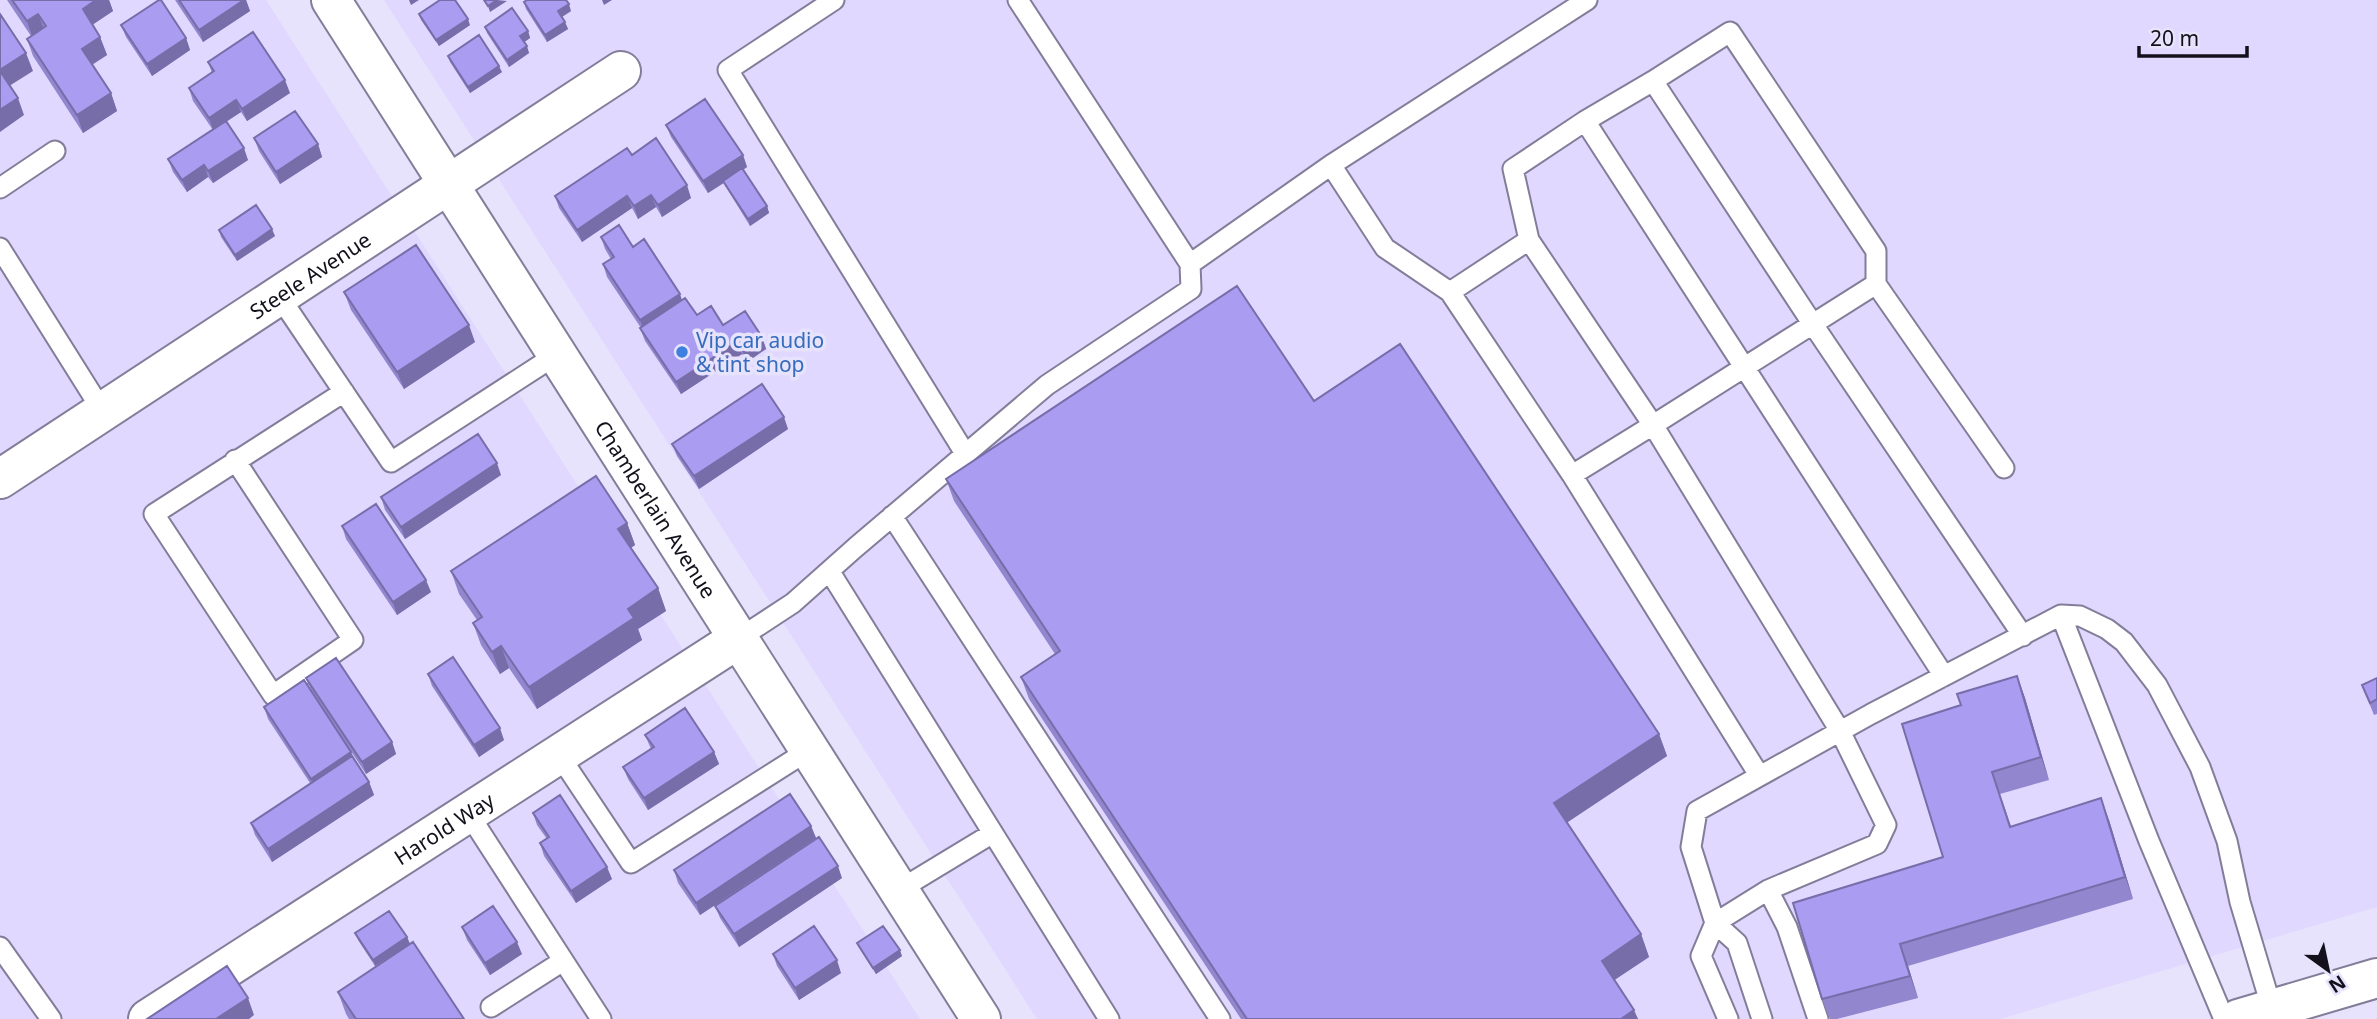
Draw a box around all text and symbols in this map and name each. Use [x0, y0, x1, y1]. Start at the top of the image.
scale bar [2139, 14, 2248, 58]
text: 20 m [2150, 24, 2199, 52]
street label: Steele Avenue [244, 225, 376, 325]
place label: Vip car audio & tint shop [696, 326, 824, 378]
marker: Vip car audio & tint shop [674, 344, 690, 360]
street label: Chamberlain Avenue [589, 415, 723, 604]
street label: Harold Way [389, 786, 500, 871]
north arrow [2293, 935, 2363, 1005]
text: N [2324, 969, 2351, 999]

